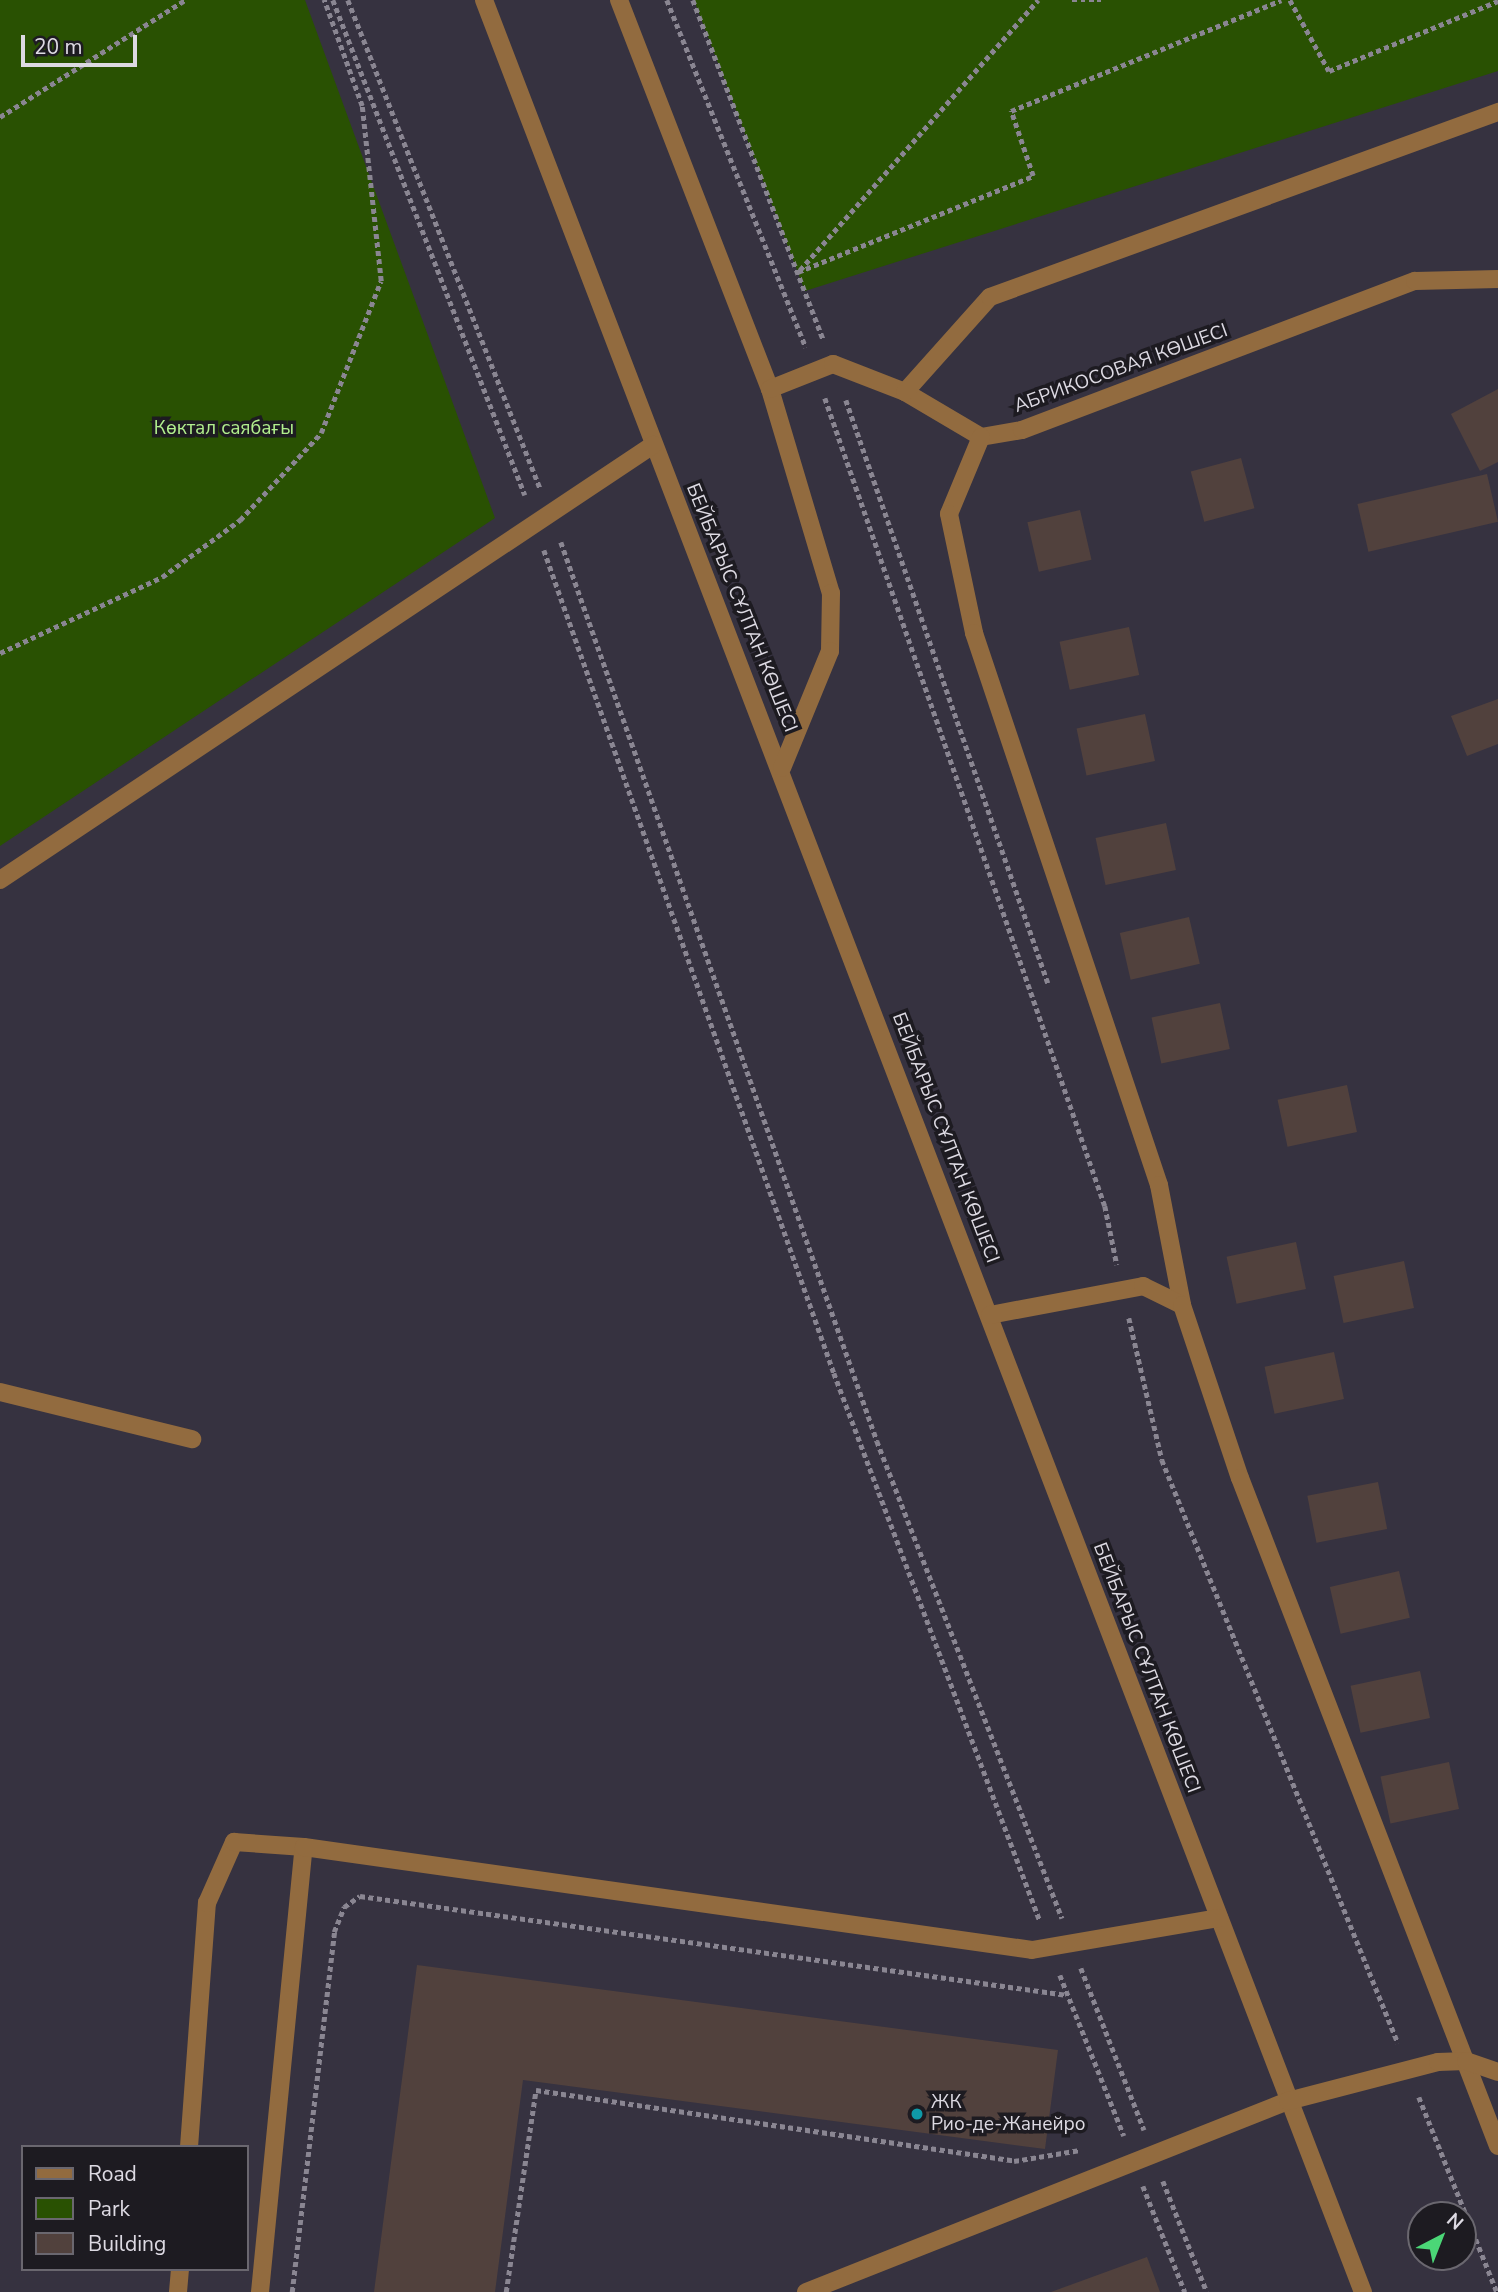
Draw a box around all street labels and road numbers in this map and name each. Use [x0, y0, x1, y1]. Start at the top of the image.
street label: АБРИКОСОВАЯ КӨШЕСІ [1011, 320, 1231, 418]
street label: БЕЙБАРЫС СҰЛТАН КӨШЕСІ [681, 480, 801, 736]
street label: БЕЙБАРЫС СҰЛТАН КӨШЕСІ [887, 1010, 1003, 1266]
street label: БЕЙБАРЫС СҰЛТАН КӨШЕСІ [1088, 1540, 1204, 1796]

